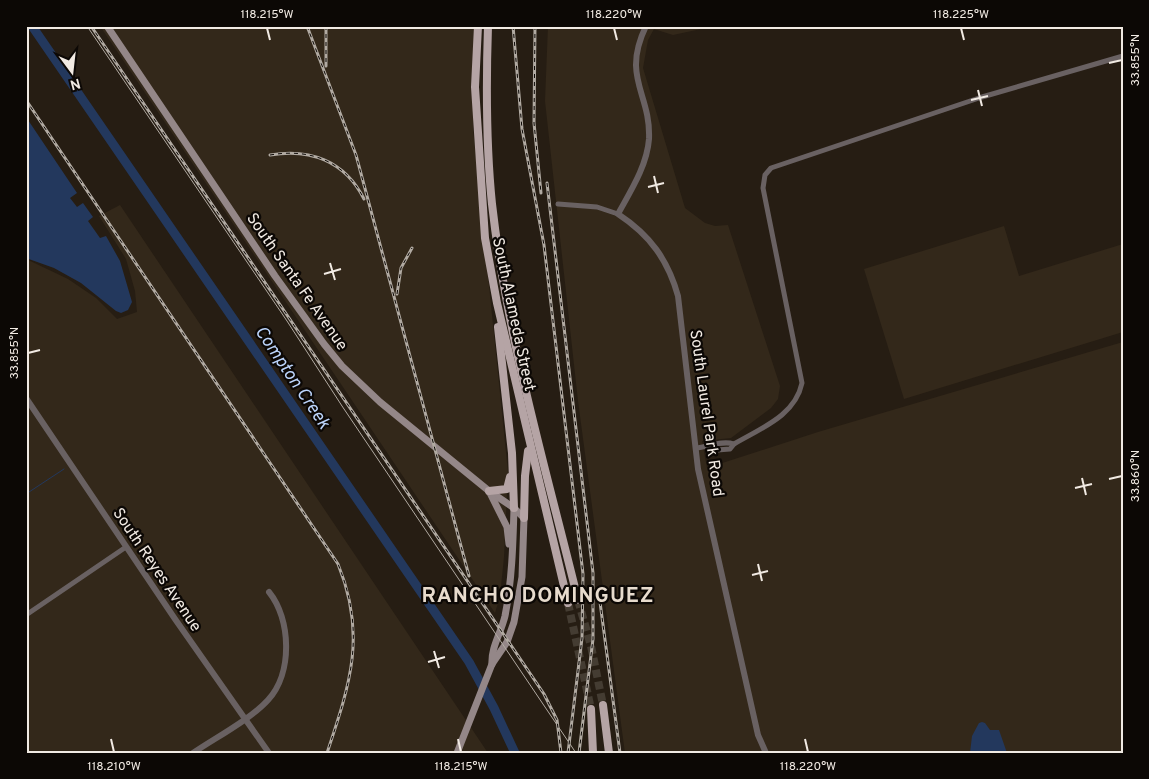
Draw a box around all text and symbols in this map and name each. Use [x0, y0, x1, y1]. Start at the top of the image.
text: 118.215°W [240, 7, 294, 23]
text: 118.220°W [586, 7, 642, 23]
text: 118.225°W [933, 7, 989, 23]
text: 33.855°N [1128, 34, 1144, 86]
north arrow [48, 48, 98, 98]
text: N [68, 74, 82, 93]
street label: South Santa Fe Avenue [241, 209, 352, 355]
street label: South Alameda Street [487, 236, 539, 393]
water label: Compton Creek [249, 322, 335, 435]
text: 33.855°N [7, 327, 23, 379]
street label: South Laurel Park Road [684, 328, 728, 498]
text: 33.860°N [1128, 450, 1144, 502]
street label: South Reyes Avenue [107, 504, 205, 636]
district label: RANCHO DOMINGUEZ [422, 583, 654, 610]
text: 118.210°W [87, 759, 141, 775]
text: 118.215°W [434, 759, 488, 775]
text: 118.220°W [780, 759, 836, 775]

